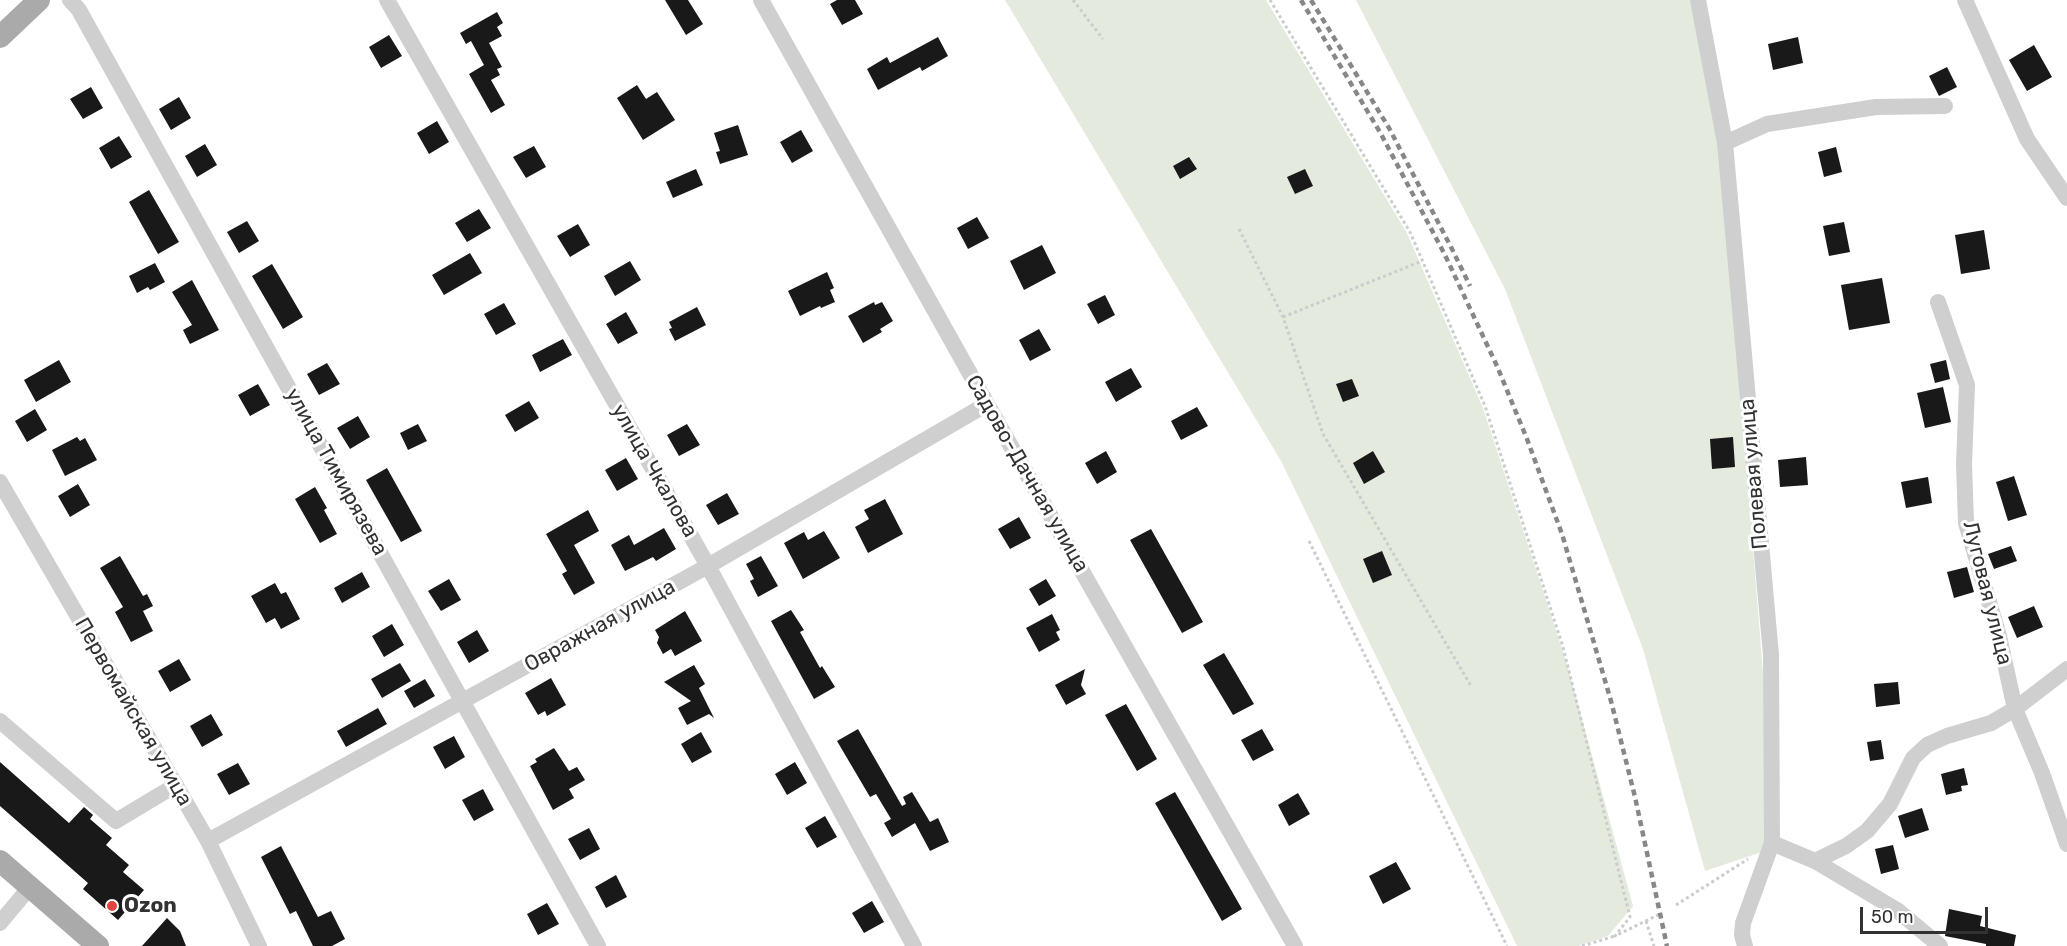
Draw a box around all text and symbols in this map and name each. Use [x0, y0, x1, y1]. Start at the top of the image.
street label: Садово-Дачная улица [960, 371, 1094, 577]
street label: улица Тимирязева [280, 384, 392, 560]
street label: Полевая улица [1735, 398, 1773, 550]
street label: улица Чкалова [606, 400, 702, 542]
street label: Луговая улица [1957, 518, 2017, 668]
street label: Овражная улица [520, 574, 680, 678]
street label: Первомайская улица [69, 613, 197, 811]
place label: Ozon [124, 893, 177, 919]
scale bar [1863, 895, 1990, 933]
marker: Ozon [105, 899, 119, 913]
text: 50 m [1871, 906, 1914, 928]

